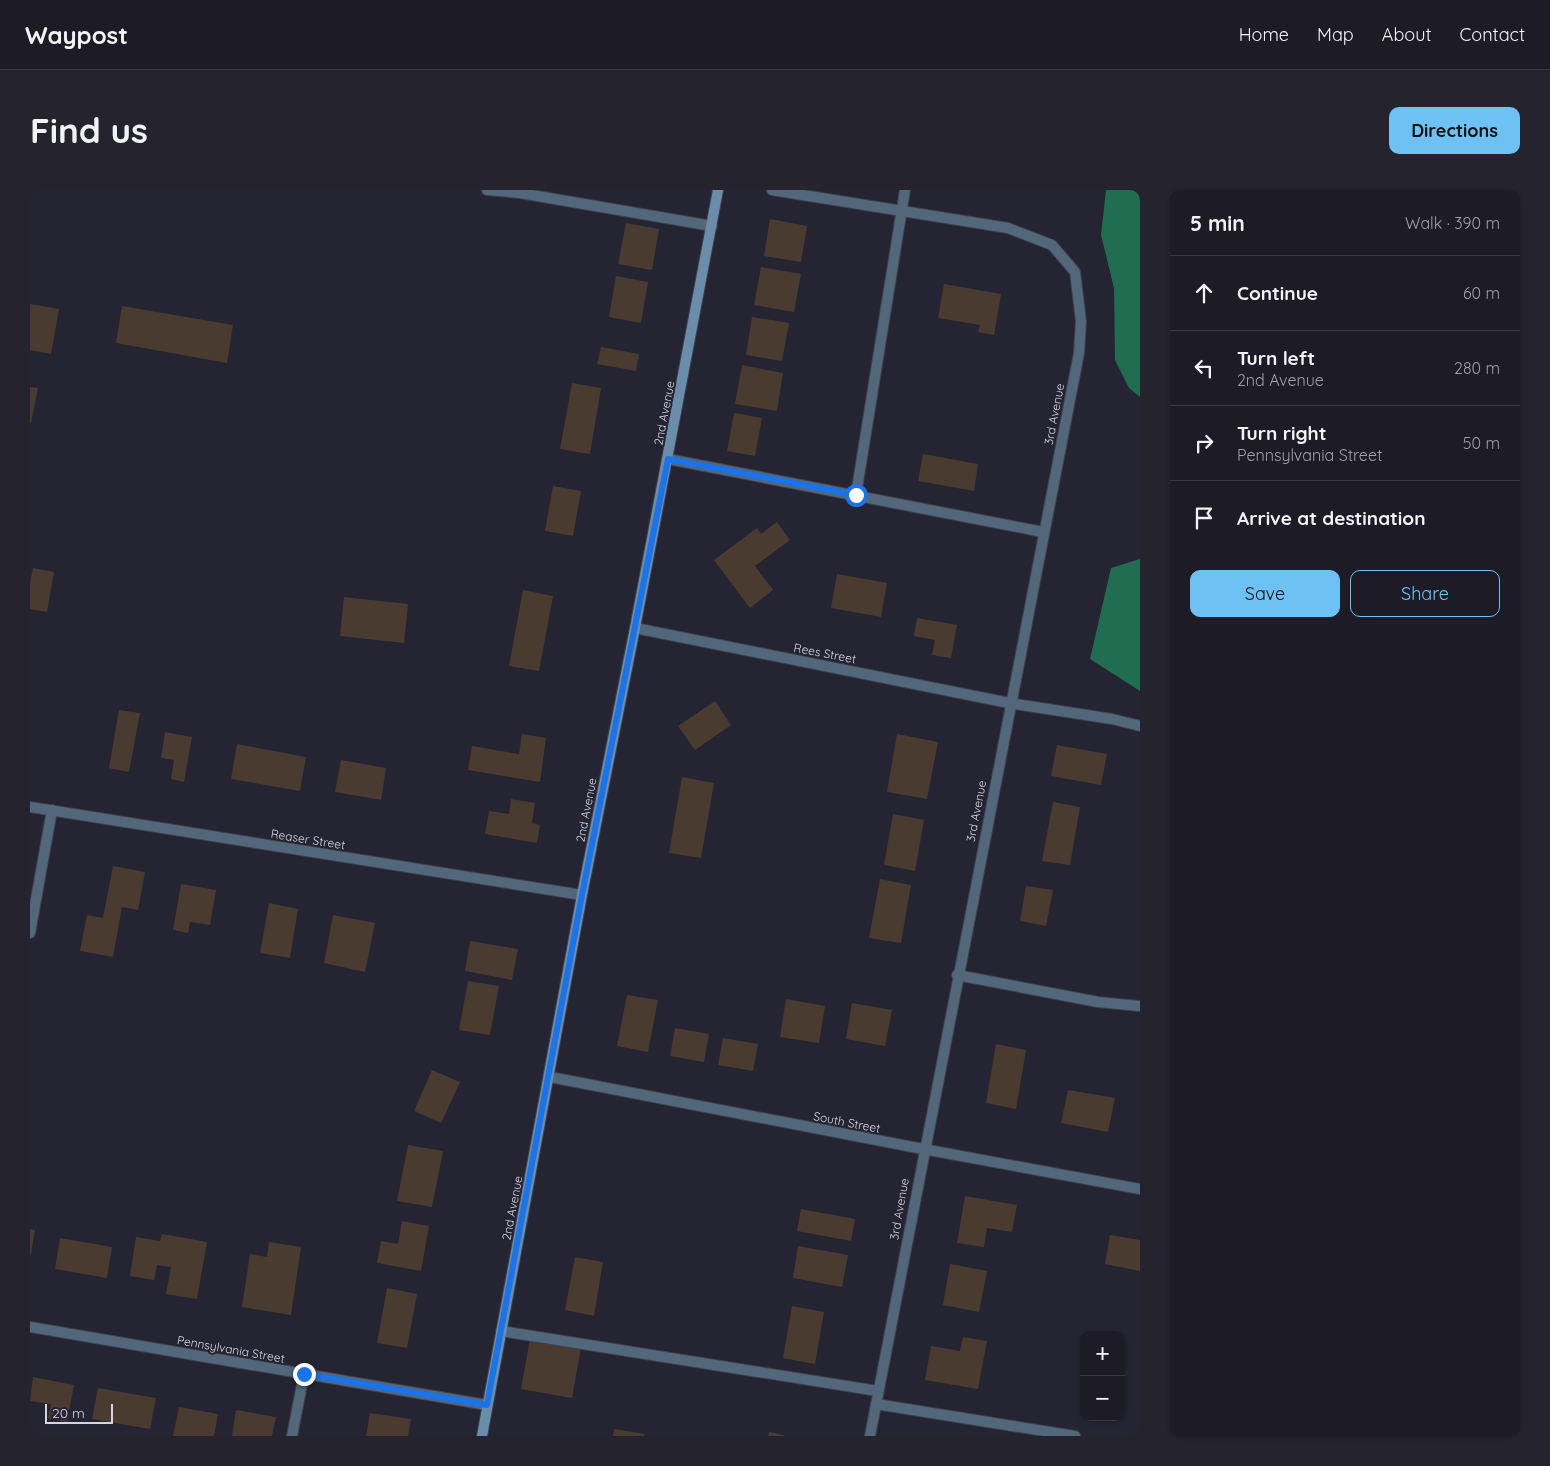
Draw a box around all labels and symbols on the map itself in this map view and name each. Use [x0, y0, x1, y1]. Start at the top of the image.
street label: 2nd Avenue [650, 379, 678, 446]
street label: 3rd Avenue [1041, 382, 1067, 446]
route start [845, 484, 868, 507]
street label: Rees Street [793, 640, 857, 666]
street label: 2nd Avenue [572, 776, 600, 843]
street label: 3rd Avenue [963, 779, 989, 843]
street label: Reaser Street [270, 826, 346, 852]
street label: South Street [812, 1108, 882, 1136]
street label: 2nd Avenue [498, 1174, 526, 1241]
street label: 3rd Avenue [886, 1177, 912, 1241]
street label: Pennsylvania Street [176, 1332, 286, 1366]
route end [293, 1363, 316, 1386]
scale bar [45, 1401, 112, 1424]

